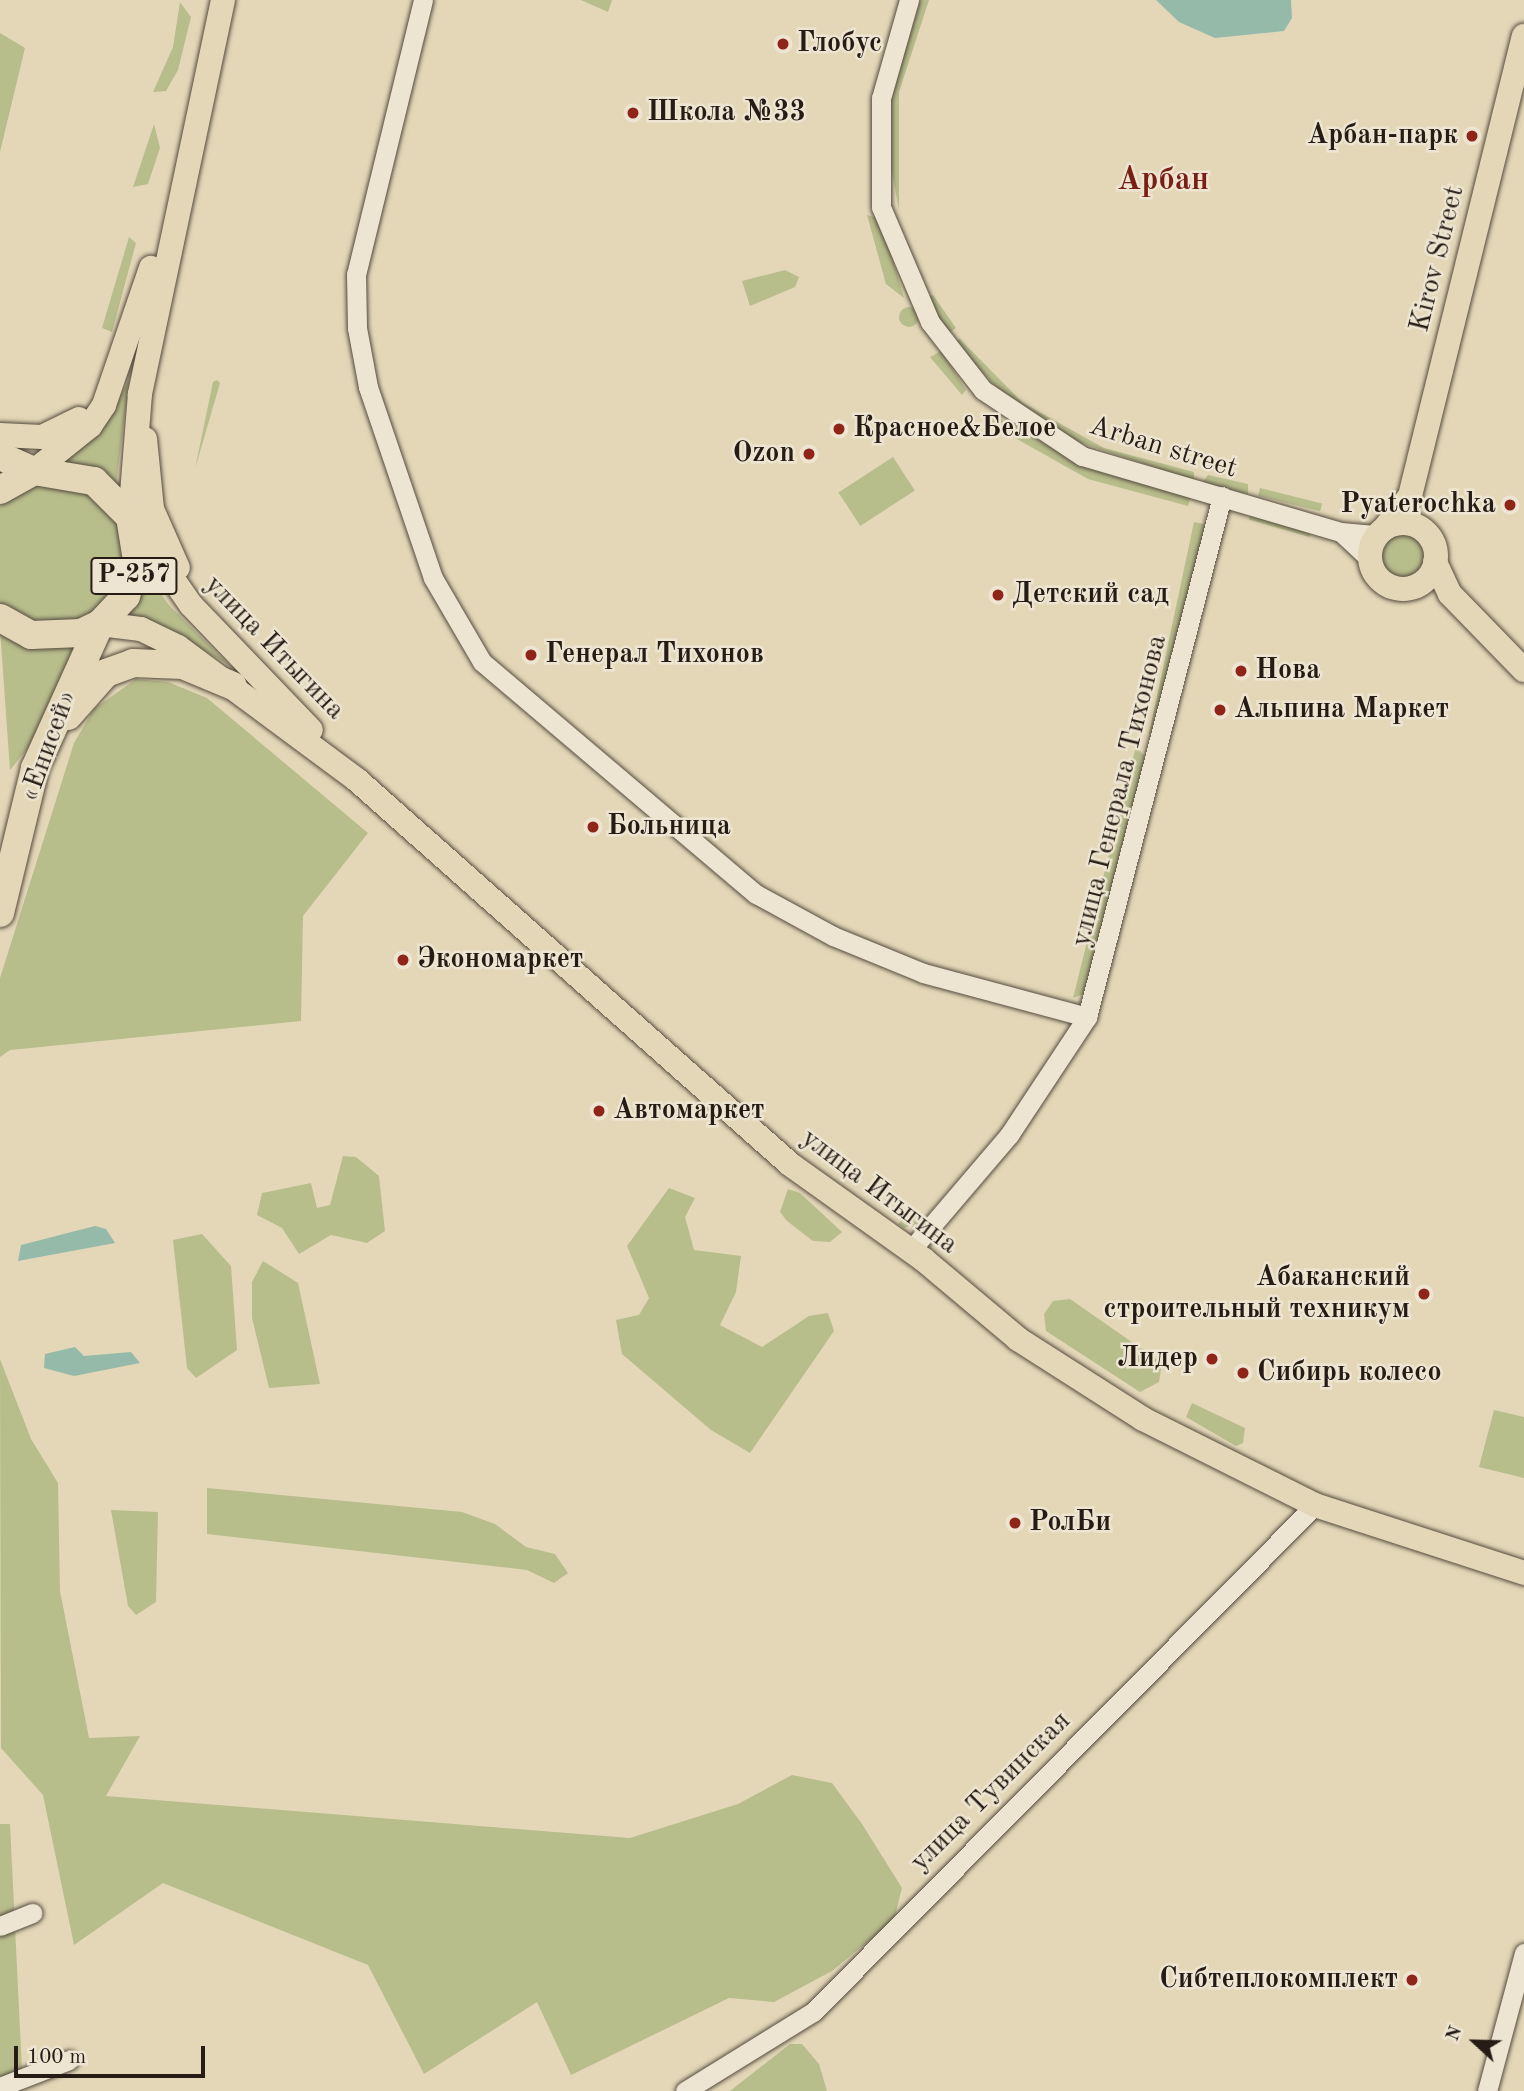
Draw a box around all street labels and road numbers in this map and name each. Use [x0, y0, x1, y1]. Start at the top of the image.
street label: Kirov Street [1404, 182, 1472, 336]
street label: Arban street [1085, 410, 1241, 486]
road number: Р-257 [90, 554, 178, 598]
street label: улица Итыгина [197, 569, 351, 727]
street label: улица Генерала Тихонова [1065, 632, 1175, 950]
street label: «Енисей» [13, 685, 85, 807]
street label: улица Итыгина [794, 1122, 964, 1262]
street label: улица Тувинская [904, 1705, 1078, 1879]

